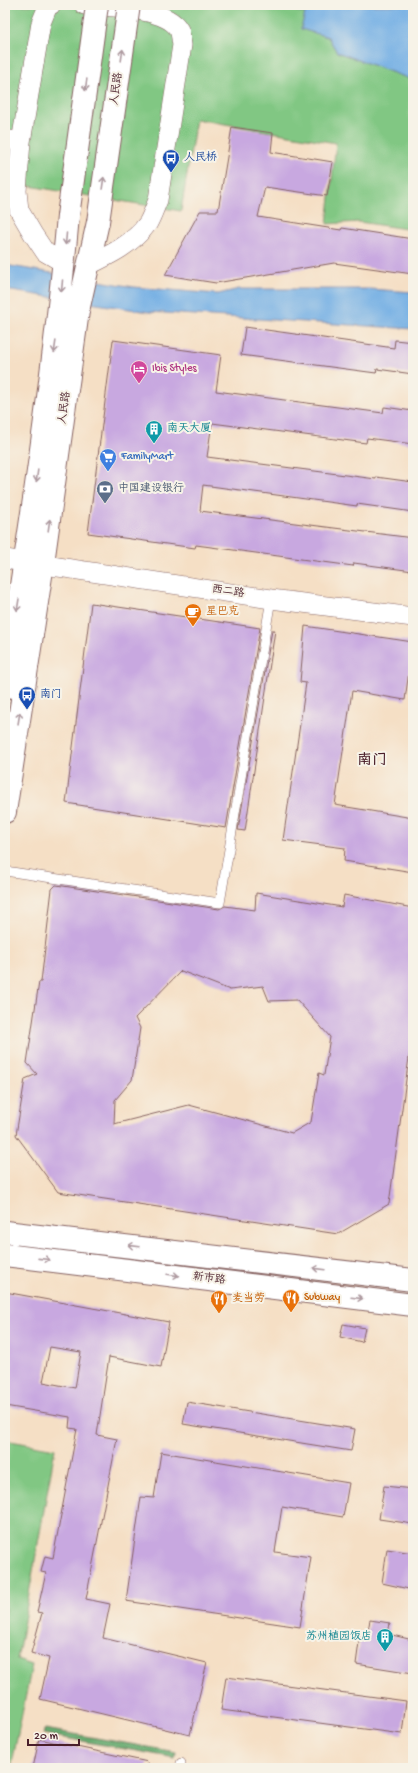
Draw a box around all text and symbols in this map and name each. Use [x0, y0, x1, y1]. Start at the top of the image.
one-way arrow [118, 49, 126, 62]
street label: 人民路 [108, 72, 125, 106]
one-way arrow [82, 78, 90, 91]
bus stop icon: 人民桥 [161, 148, 181, 173]
place label: 人民桥 [184, 151, 217, 164]
one-way arrow [99, 177, 107, 190]
one-way arrow [62, 232, 69, 245]
one-way arrow [58, 279, 65, 292]
one-way arrow [51, 341, 58, 354]
hotel icon: Ibis Styles [129, 359, 149, 384]
place label: Ibis Styles [152, 363, 198, 375]
street label: 人民路 [56, 391, 73, 425]
building icon: 南天大厦 [144, 419, 164, 444]
place label: 南天大厦 [167, 421, 211, 435]
supermarket icon: FamilyMart [98, 447, 118, 472]
place label: FamilyMart [120, 451, 174, 463]
one-way arrow [33, 469, 41, 482]
bank icon: 中国建设银行 [95, 479, 115, 504]
place label: 中国建设银行 [118, 482, 184, 495]
one-way arrow [45, 519, 53, 532]
street label: 西二路 [211, 583, 245, 601]
one-way arrow [14, 598, 22, 611]
cafe icon: 星巴克 [183, 602, 203, 627]
place label: 星巴克 [206, 605, 239, 618]
bus stop icon: 南门 [17, 685, 37, 710]
place label: 南门 [40, 687, 62, 701]
one-way arrow [16, 712, 24, 725]
district label: 南门 [357, 752, 387, 770]
one-way arrow [128, 1242, 141, 1250]
one-way arrow [37, 1255, 50, 1262]
one-way arrow [313, 1265, 326, 1272]
street label: 新市路 [192, 1270, 226, 1287]
one-way arrow [166, 1271, 179, 1279]
restaurant icon: Subway [281, 1288, 301, 1313]
restaurant icon: 麦当劳 [209, 1289, 229, 1314]
place label: 麦当劳 [232, 1292, 265, 1305]
place label: Subway [304, 1292, 341, 1304]
one-way arrow [350, 1294, 363, 1302]
building icon: 苏州植园饭店 [375, 1627, 395, 1652]
place label: 苏州植园饭店 [306, 1629, 372, 1643]
scale bar [28, 1721, 79, 1747]
text: 20 m [34, 1730, 59, 1744]

